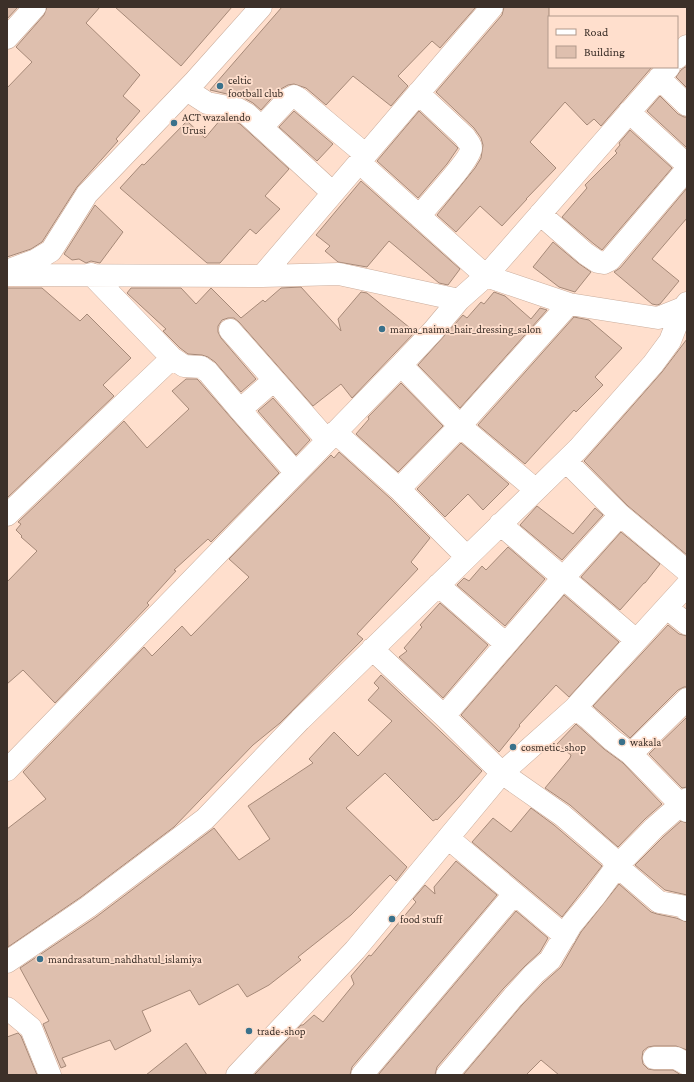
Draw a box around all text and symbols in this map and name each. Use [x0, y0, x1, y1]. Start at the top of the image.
legend [548, 16, 678, 68]
text: Road [584, 25, 609, 39]
text: Building [584, 45, 625, 59]
place label: celtic football club [228, 74, 284, 99]
marker: celtic football club [215, 81, 225, 91]
place label: ACT wazalendo Urusi [182, 111, 251, 136]
marker: ACT wazalendo Urusi [169, 118, 179, 128]
place label: mama_naima_hair_dressing_salon [390, 323, 541, 336]
marker: mama_naima_hair_dressing_salon [377, 324, 387, 334]
place label: wakala [630, 736, 661, 748]
marker: wakala [617, 737, 627, 747]
place label: cosmetic_shop [521, 741, 586, 754]
marker: cosmetic_shop [508, 742, 518, 752]
place label: food stuff [400, 913, 443, 925]
marker: food stuff [387, 914, 397, 924]
place label: mandrasatum_nahdhatul_islamiya [48, 953, 202, 966]
marker: mandrasatum_nahdhatul_islamiya [35, 954, 45, 964]
place label: trade-shop [257, 1025, 306, 1038]
marker: trade-shop [244, 1026, 254, 1036]

